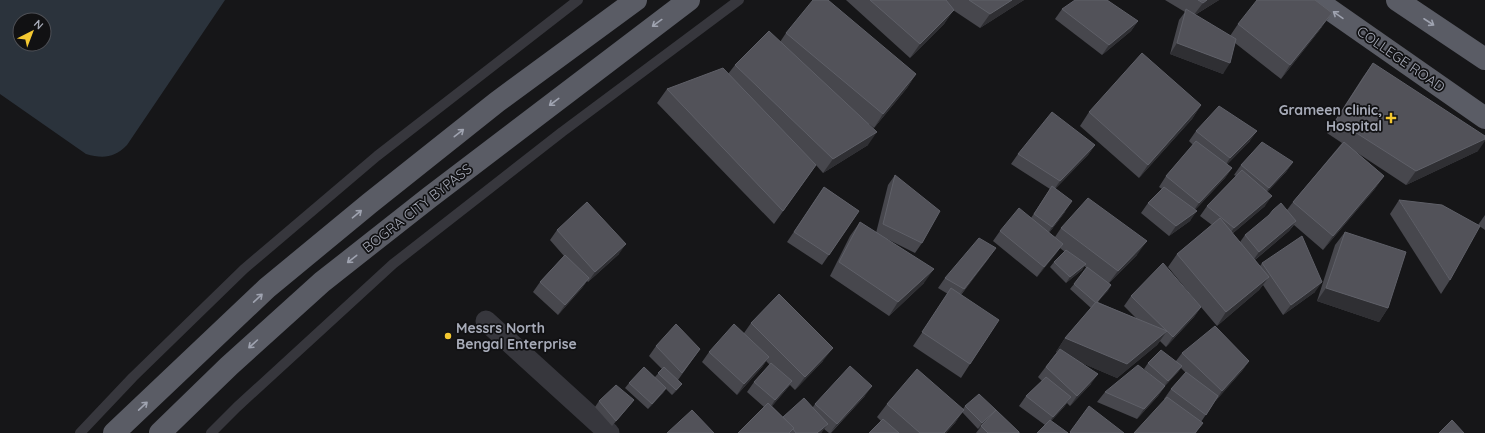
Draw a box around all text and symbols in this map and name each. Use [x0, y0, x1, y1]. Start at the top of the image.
one-way arrow [1333, 11, 1344, 19]
north arrow [12, 12, 52, 52]
text: N [31, 17, 46, 32]
one-way arrow [1423, 18, 1435, 26]
one-way arrow [652, 19, 663, 27]
street label: COLLEGE ROAD [1354, 22, 1448, 96]
one-way arrow [548, 98, 559, 106]
place label: Grameen clinic, Hospital [1279, 101, 1382, 135]
marker: Grameen clinic, Hospital [1385, 112, 1397, 124]
one-way arrow [453, 129, 464, 137]
street label: BOGRA CITY BYPASS [359, 160, 475, 256]
one-way arrow [351, 209, 362, 218]
one-way arrow [346, 254, 357, 263]
one-way arrow [252, 293, 263, 302]
place label: Messrs North Bengal Enterprise [456, 319, 577, 353]
marker: Messrs North Bengal Enterprise [443, 331, 453, 341]
one-way arrow [248, 339, 258, 348]
one-way arrow [138, 401, 148, 411]

